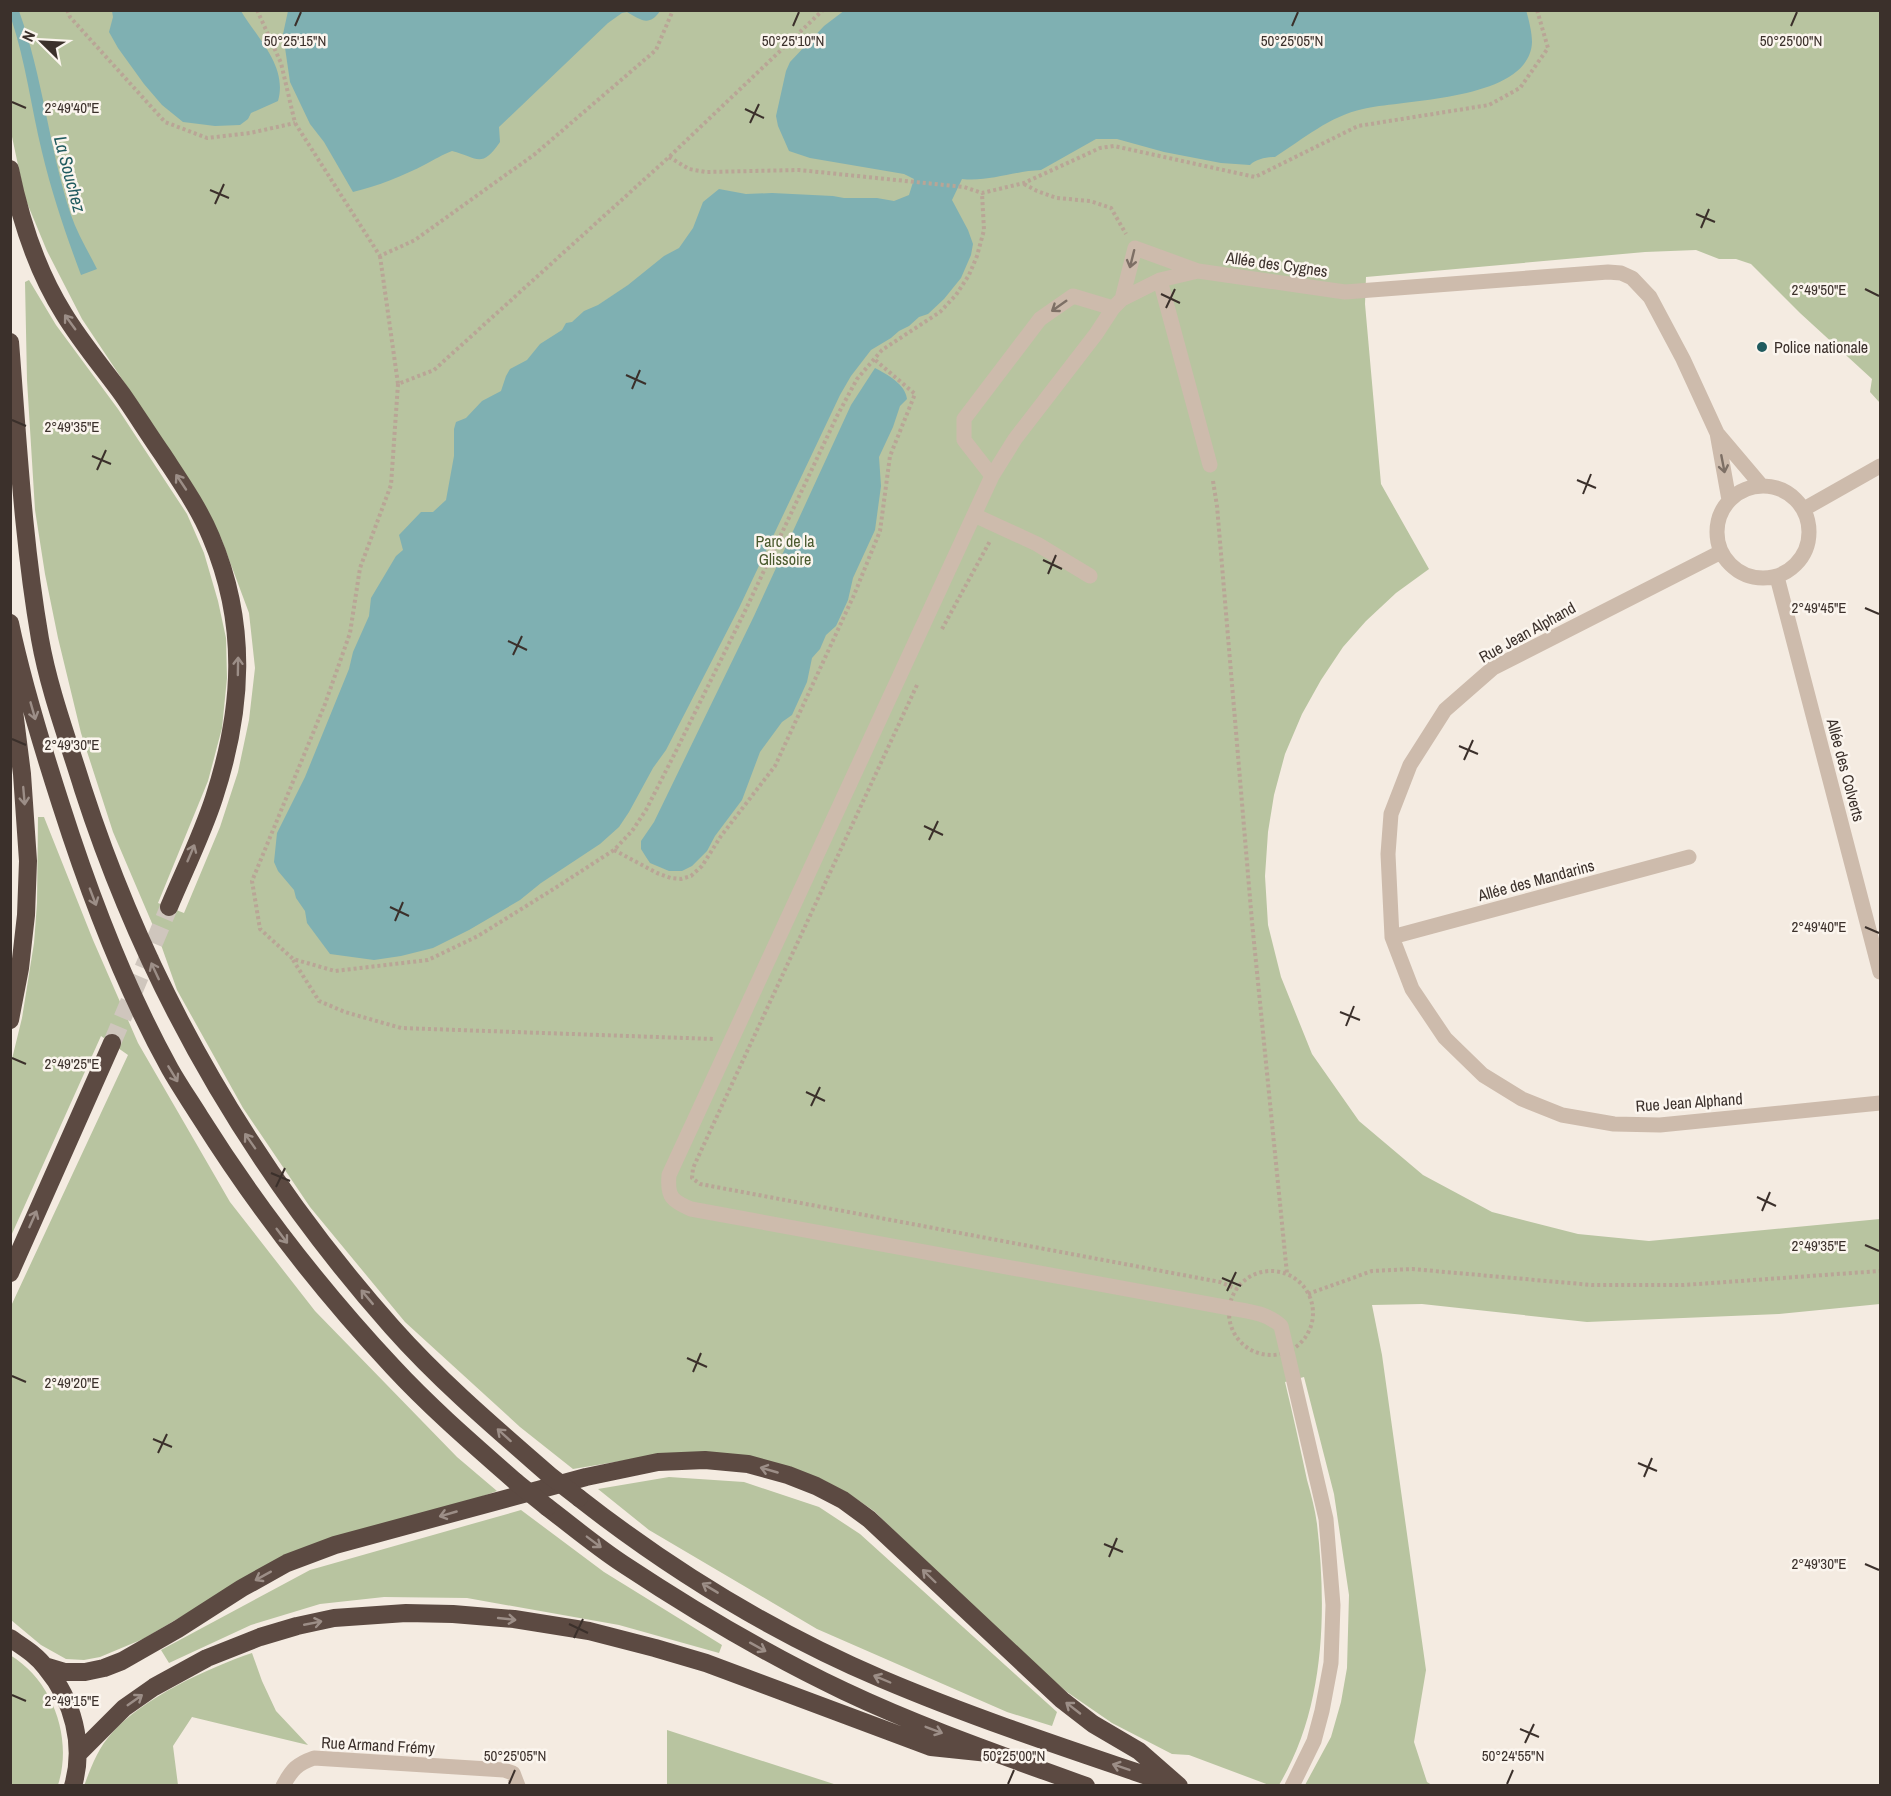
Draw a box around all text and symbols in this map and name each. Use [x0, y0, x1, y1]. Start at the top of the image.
north arrow [12, 12, 72, 72]
text: N [16, 27, 40, 45]
text: 50°25'15"N [264, 30, 326, 51]
text: 50°25'10"N [762, 30, 824, 51]
text: 50°25'05"N [1261, 30, 1323, 51]
text: 50°25'00"N [1760, 30, 1822, 51]
text: 2°49'40"E [44, 97, 100, 118]
water label: La Souchez [48, 133, 92, 215]
street label: Allée des Cygnes [1224, 246, 1329, 282]
one-way arrow [1125, 249, 1137, 268]
text: 2°49'50"E [1791, 279, 1847, 300]
one-way arrow [1052, 300, 1068, 312]
one-way arrow [64, 315, 76, 331]
place label: Police nationale [1774, 336, 1868, 358]
marker: Police nationale [1755, 340, 1769, 354]
text: 2°49'35"E [44, 416, 100, 437]
one-way arrow [1718, 454, 1729, 473]
one-way arrow [175, 475, 187, 491]
park label: Parc de la Glissoire [755, 530, 815, 570]
street label: Rue Jean Alphand [1475, 596, 1579, 668]
text: 2°49'45"E [1791, 597, 1847, 618]
one-way arrow [232, 656, 244, 676]
one-way arrow [28, 702, 39, 721]
street label: Allée des Colverts [1821, 715, 1870, 824]
text: 2°49'30"E [44, 734, 100, 755]
one-way arrow [19, 786, 30, 806]
one-way arrow [186, 845, 198, 863]
street label: Allée des Mandarins [1474, 854, 1597, 906]
one-way arrow [88, 887, 99, 906]
text: 2°49'40"E [1791, 916, 1847, 937]
one-way arrow [148, 962, 160, 980]
text: 2°49'25"E [44, 1053, 100, 1074]
one-way arrow [168, 1065, 180, 1082]
street label: Rue Jean Alphand [1635, 1087, 1743, 1117]
one-way arrow [244, 1133, 256, 1150]
one-way arrow [28, 1210, 39, 1229]
one-way arrow [275, 1228, 288, 1244]
text: 2°49'35"E [1791, 1235, 1847, 1256]
one-way arrow [360, 1290, 374, 1305]
text: 2°49'20"E [44, 1372, 100, 1393]
one-way arrow [496, 1428, 511, 1442]
one-way arrow [760, 1464, 779, 1475]
one-way arrow [439, 1509, 458, 1520]
one-way arrow [585, 1536, 601, 1549]
text: 2°49'30"E [1791, 1553, 1847, 1574]
one-way arrow [922, 1569, 937, 1584]
one-way arrow [255, 1571, 273, 1582]
one-way arrow [702, 1581, 719, 1593]
one-way arrow [497, 1614, 516, 1625]
one-way arrow [303, 1617, 322, 1628]
one-way arrow [749, 1641, 766, 1653]
one-way arrow [873, 1672, 891, 1683]
text: 2°49'15"E [44, 1690, 100, 1711]
one-way arrow [127, 1694, 143, 1706]
one-way arrow [1065, 1702, 1081, 1715]
one-way arrow [925, 1725, 943, 1736]
street label: Rue Armand Frémy [321, 1731, 436, 1759]
text: 50°25'05"N [484, 1745, 546, 1766]
text: 50°25'00"N [983, 1745, 1045, 1766]
text: 50°24'55"N [1482, 1745, 1544, 1766]
one-way arrow [1112, 1760, 1130, 1771]

